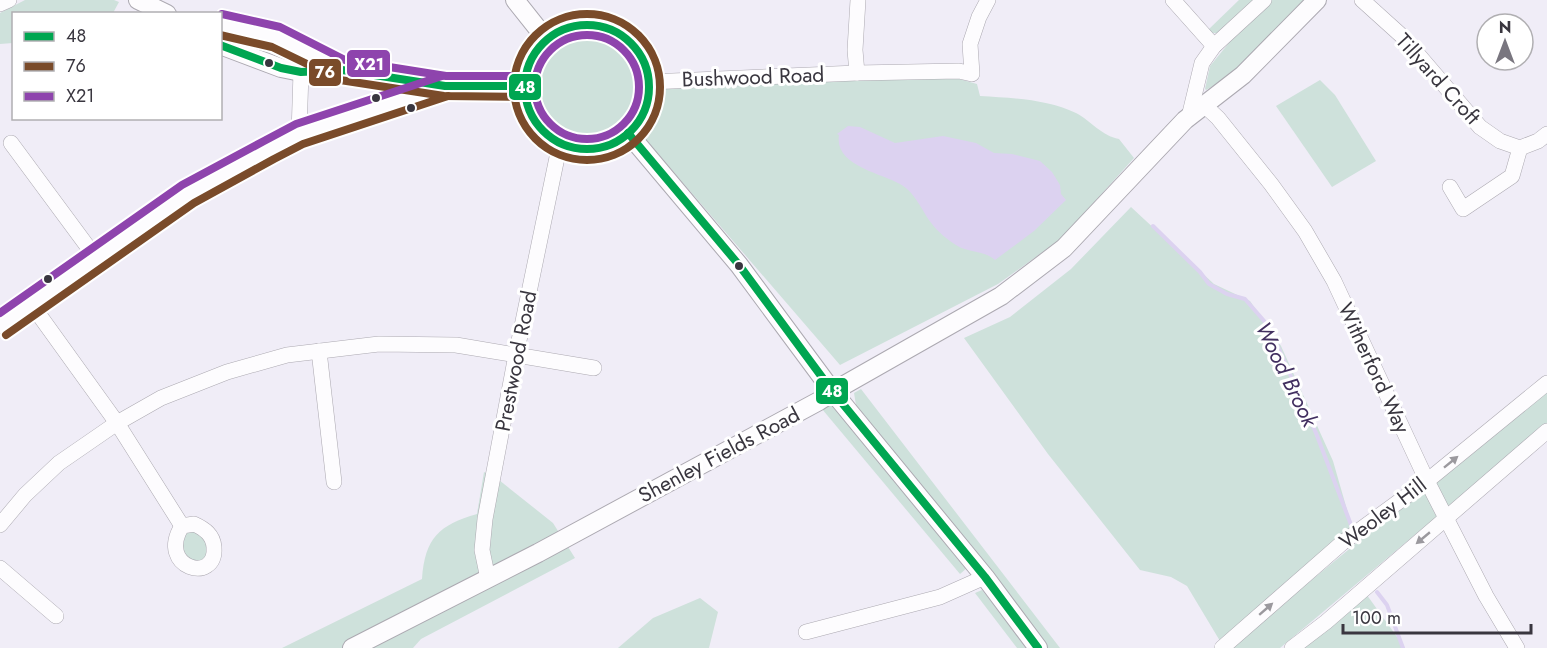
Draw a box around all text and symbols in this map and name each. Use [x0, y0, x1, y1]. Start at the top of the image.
legend [12, 12, 222, 120]
north arrow [1475, 12, 1535, 72]
text: N [1499, 16, 1511, 39]
text: 48 [66, 23, 86, 49]
street label: Tillyard Croft [1389, 27, 1487, 131]
line badge: X21 [346, 49, 391, 78]
text: 76 [66, 53, 86, 79]
text: X21 [354, 53, 384, 76]
unlabelled marker [263, 57, 275, 69]
line badge: 76 [308, 58, 342, 87]
street label: Bushwood Road [681, 60, 825, 94]
text: 76 [315, 61, 335, 84]
line badge: 48 [508, 73, 542, 101]
text: 48 [514, 76, 536, 99]
text: X21 [66, 83, 94, 109]
unlabelled marker [370, 92, 382, 104]
unlabelled marker [405, 102, 417, 114]
unlabelled marker [733, 260, 745, 272]
unlabelled marker [42, 273, 54, 285]
street label: Prestwood Road [488, 288, 544, 434]
street label: Witherford Way [1331, 298, 1418, 439]
water label: Wood Brook [1248, 316, 1327, 433]
line badge: 48 [815, 377, 849, 405]
text: 48 [821, 380, 843, 403]
street label: Shenley Fields Road [633, 400, 805, 510]
one-way arrow [1444, 456, 1459, 468]
street label: Weoley Hill [1333, 470, 1433, 556]
one-way arrow [1416, 531, 1431, 544]
scale bar [1343, 597, 1530, 635]
one-way arrow [1258, 603, 1273, 616]
text: 100 m [1352, 605, 1401, 631]

